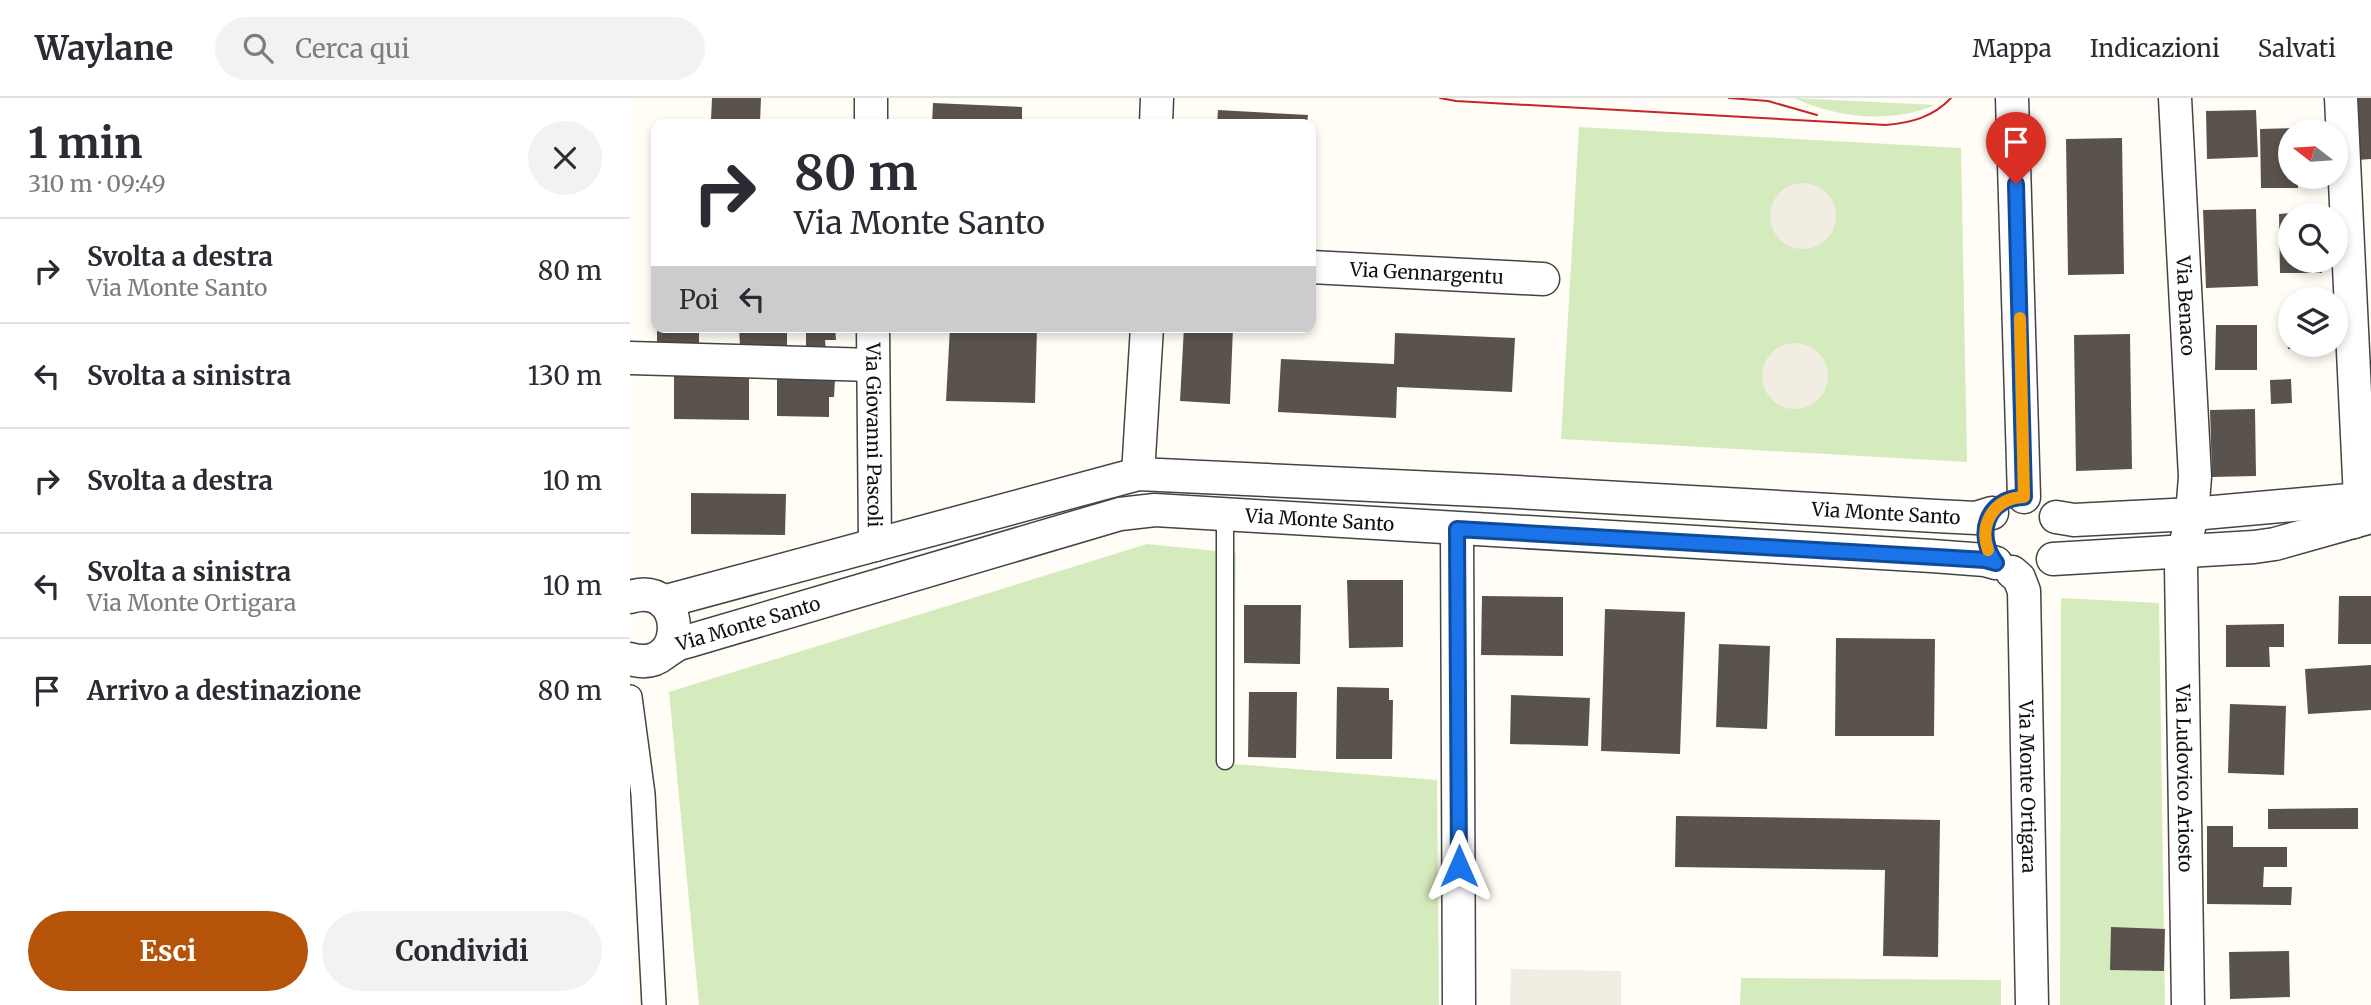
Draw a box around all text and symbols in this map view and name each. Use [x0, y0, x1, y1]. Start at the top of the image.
search box [215, 17, 705, 80]
text: Waylane [35, 28, 173, 69]
icon: search [239, 29, 277, 67]
text: Cerca qui [295, 32, 410, 65]
text: Mappa [1973, 33, 2052, 64]
text: Indicazioni [2090, 33, 2220, 64]
text: Salvati [2258, 33, 2336, 64]
pin [1986, 112, 2046, 184]
text: 1 min [28, 117, 142, 169]
north arrow [2278, 119, 2348, 189]
map controls [2278, 119, 2348, 357]
button: close [528, 121, 602, 195]
icon: arrive [1997, 123, 2035, 161]
text: 80 m [794, 142, 917, 203]
icon: right [679, 147, 770, 238]
text: 310 m · 09:49 [28, 169, 166, 198]
text: Via Monte Santo [794, 203, 1045, 243]
button: search [2278, 203, 2348, 273]
text: Svolta a destra [87, 240, 273, 273]
icon: right [28, 252, 66, 290]
text: 80 m [538, 254, 602, 287]
street label: Via Benaco [2171, 254, 2201, 356]
street label: Via Gennargentu [1348, 257, 1504, 289]
text: Via Monte Santo [87, 273, 267, 302]
icon: left [733, 280, 771, 318]
text: Poi [679, 283, 719, 316]
button: layers [2278, 287, 2348, 357]
street label: Via Giovanni Pascoli [861, 341, 887, 528]
icon: left [28, 357, 66, 395]
text: Svolta a sinistra [87, 359, 291, 392]
text: 130 m [528, 359, 602, 392]
icon: right [28, 462, 66, 500]
text: Svolta a destra [87, 464, 273, 497]
text: 10 m [543, 464, 602, 497]
street label: Via Monte Santo [1810, 497, 1961, 529]
street label: Via Monte Santo [1244, 503, 1395, 536]
text: Svolta a sinistra [87, 555, 291, 588]
icon: left [28, 567, 66, 605]
text: 10 m [543, 569, 602, 602]
text: Via Monte Ortigara [87, 588, 296, 617]
street label: Via Monte Santo [672, 591, 823, 656]
icon: arrive [28, 672, 66, 710]
text: Arrivo a destinazione [87, 674, 361, 707]
text: 80 m [538, 674, 602, 707]
street label: Via Ludovico Ariosto [2171, 683, 2198, 872]
street label: Via Monte Ortigara [2014, 699, 2041, 874]
position arrow [1422, 829, 1496, 903]
button: Esci [28, 911, 308, 991]
button: Condividi [322, 911, 602, 991]

